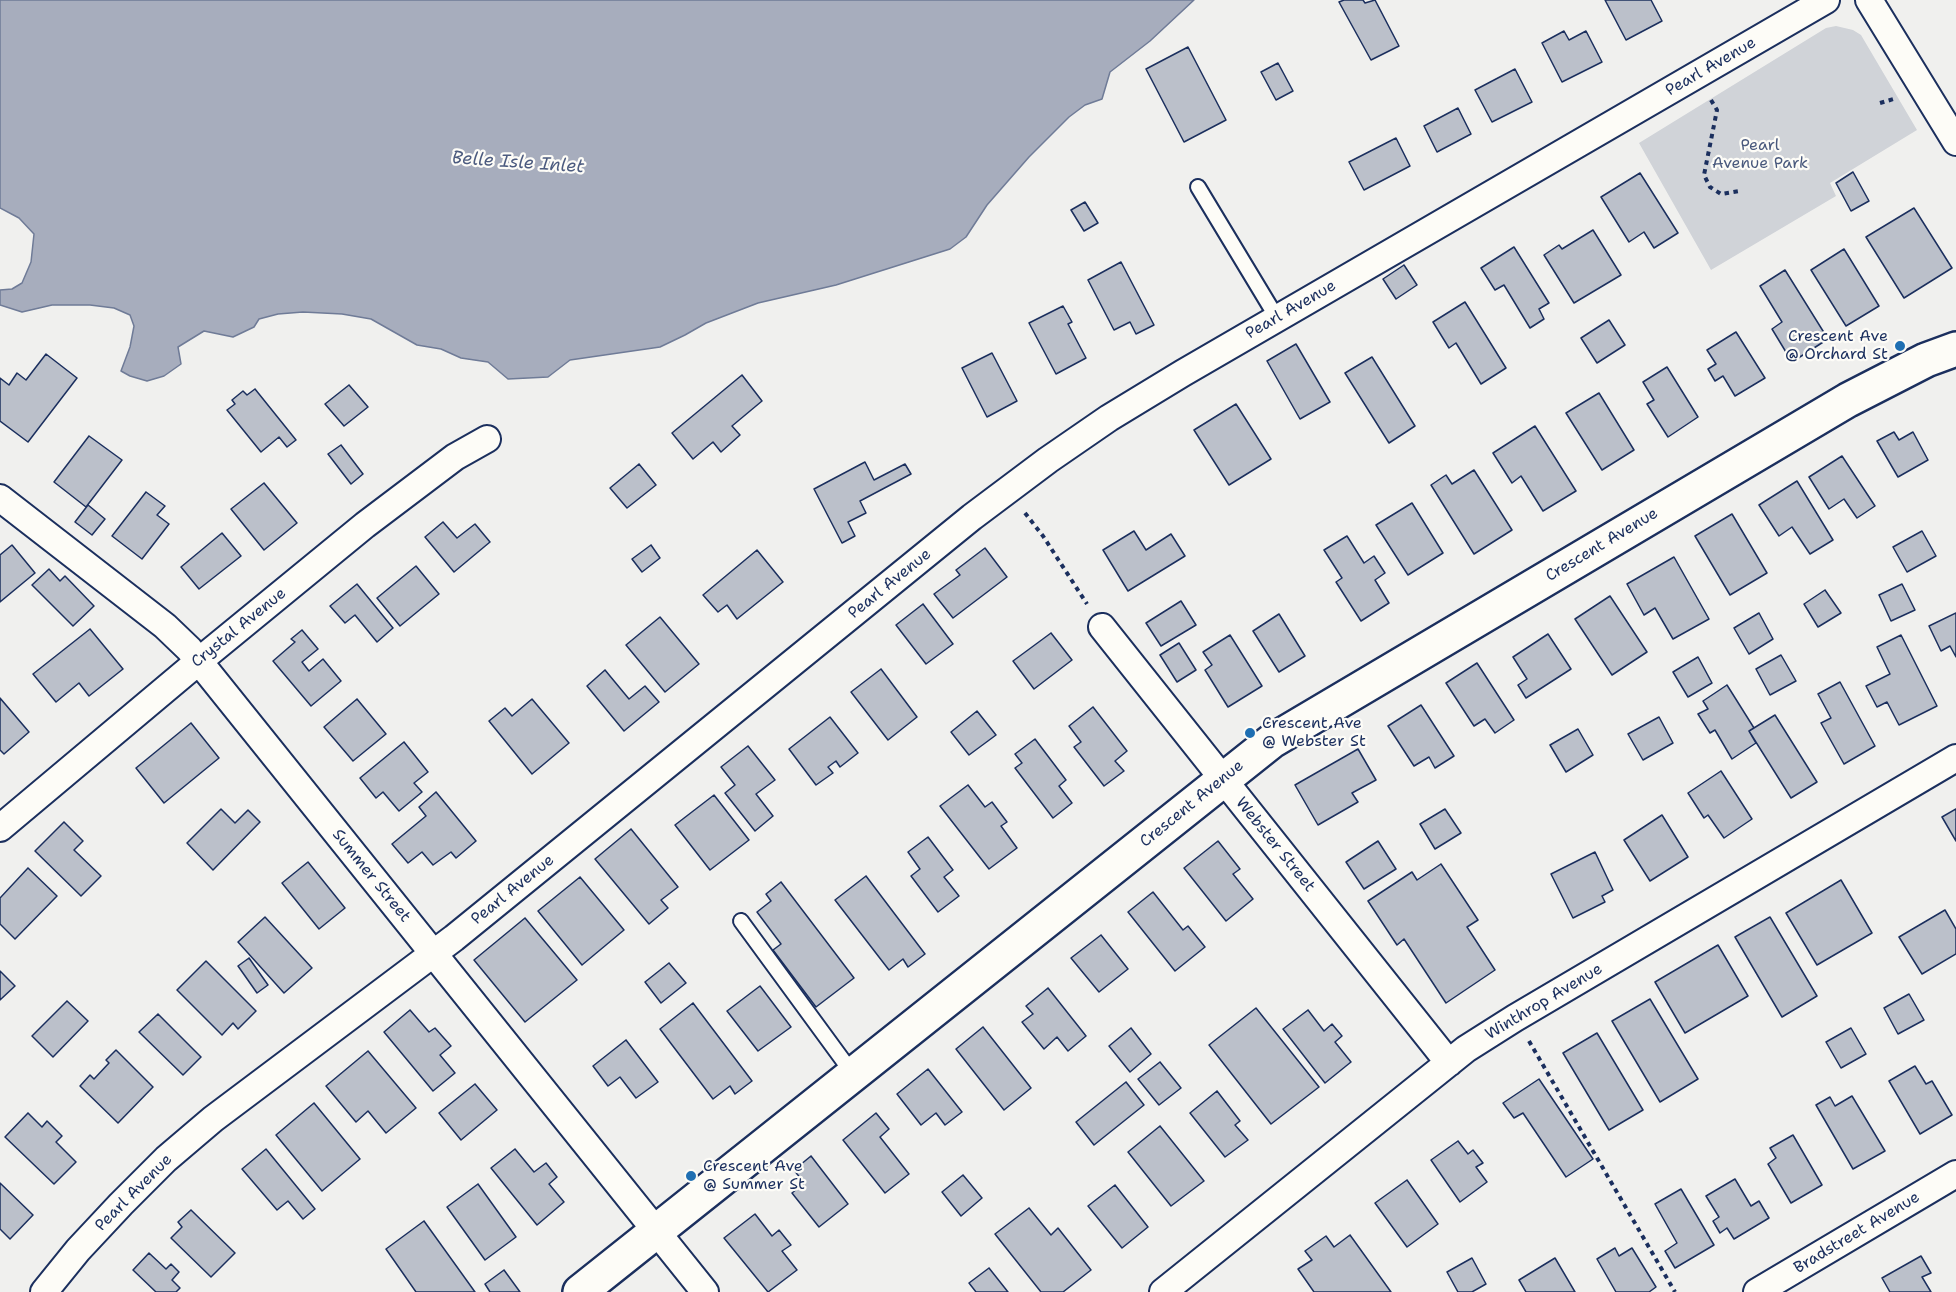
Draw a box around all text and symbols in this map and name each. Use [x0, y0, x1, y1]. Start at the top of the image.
street label: Pearl Avenue [1662, 33, 1760, 101]
park label: Pearl Avenue Park [1712, 136, 1808, 174]
water label: Belle Isle Inlet [451, 148, 585, 178]
street label: Pearl Avenue [1242, 276, 1340, 344]
place label: Crescent Ave @ Orchard St [1785, 327, 1888, 365]
marker: Crescent Ave @ Orchard St [1893, 339, 1907, 353]
street label: Crescent Avenue [1542, 504, 1662, 586]
street label: Pearl Avenue [845, 545, 935, 623]
street label: Crystal Avenue [188, 584, 290, 672]
place label: Crescent Ave @ Webster St [1262, 714, 1366, 752]
marker: Crescent Ave @ Webster St [1243, 726, 1257, 740]
street label: Crescent Avenue [1136, 756, 1248, 852]
street label: Webster Street [1231, 794, 1319, 896]
street label: Summer Street [328, 826, 414, 926]
street label: Pearl Avenue [468, 851, 558, 929]
street label: Winthrop Avenue [1482, 960, 1606, 1044]
street label: Pearl Avenue [91, 1150, 177, 1236]
place label: Crescent Ave @ Summer St [703, 1157, 805, 1195]
marker: Crescent Ave @ Summer St [684, 1169, 698, 1183]
street label: Bradstreet Avenue [1791, 1188, 1923, 1278]

